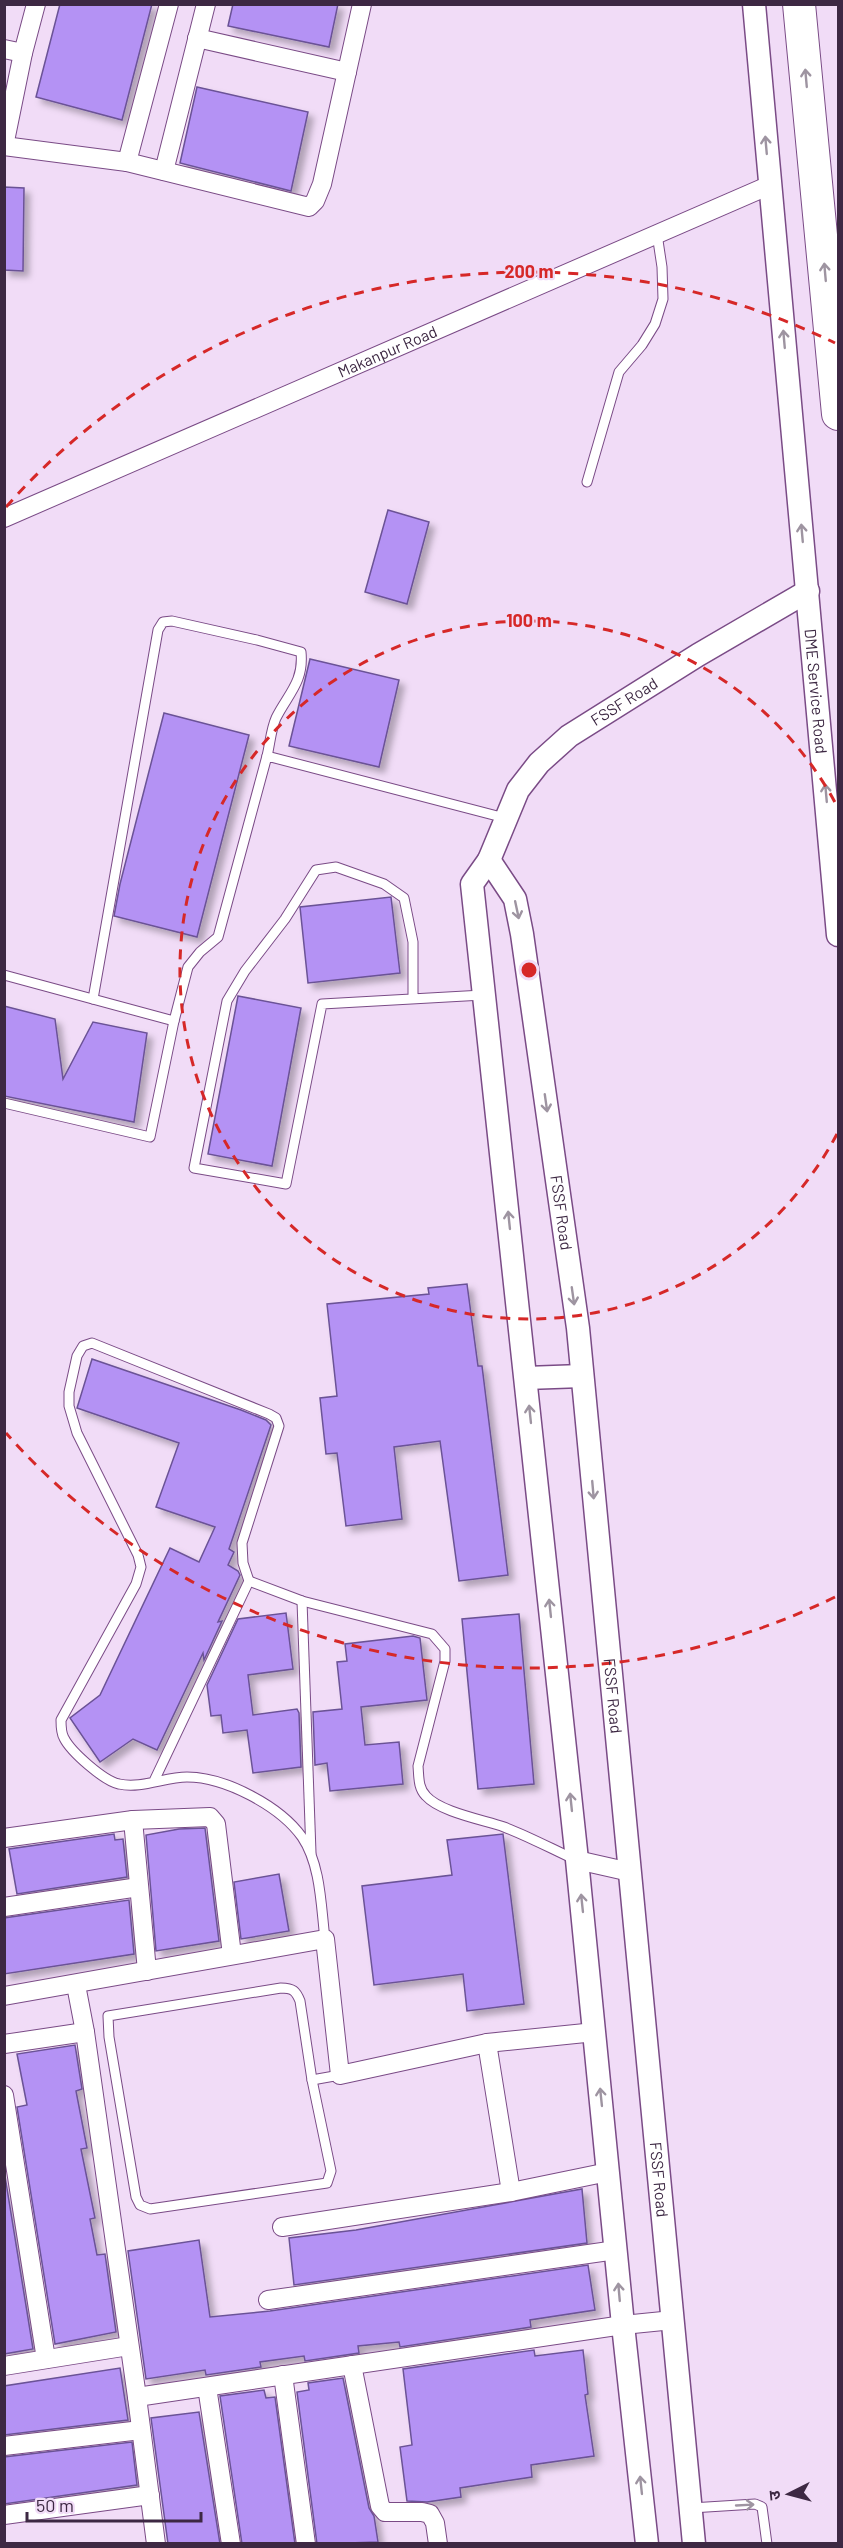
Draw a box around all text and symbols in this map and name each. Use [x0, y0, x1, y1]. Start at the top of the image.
one-way arrow [800, 68, 811, 88]
one-way arrow [760, 135, 771, 155]
text: 200 m [504, 260, 554, 282]
one-way arrow [819, 262, 830, 282]
street label: Makanpur Road [335, 321, 440, 381]
one-way arrow [778, 329, 789, 349]
one-way arrow [796, 524, 807, 543]
text: 100 m [506, 609, 552, 631]
street label: DME Service Road [801, 628, 832, 755]
street label: FSSF Road [587, 673, 661, 729]
one-way arrow [820, 784, 831, 804]
one-way arrow [512, 900, 523, 920]
centre of rings [519, 960, 539, 980]
one-way arrow [541, 1093, 552, 1113]
street label: FSSF Road [547, 1174, 577, 1251]
one-way arrow [503, 1211, 514, 1231]
one-way arrow [568, 1286, 579, 1306]
one-way arrow [524, 1405, 535, 1425]
one-way arrow [588, 1480, 599, 1500]
one-way arrow [544, 1599, 555, 1618]
street label: FSSF Road [601, 1657, 627, 1734]
one-way arrow [565, 1792, 576, 1812]
one-way arrow [576, 1894, 587, 1914]
one-way arrow [595, 2088, 606, 2108]
street label: FSSF Road [647, 2141, 673, 2218]
one-way arrow [613, 2282, 624, 2302]
north arrow [759, 2464, 819, 2524]
one-way arrow [635, 2476, 646, 2496]
scale bar [27, 2485, 201, 2523]
text: उ [764, 2489, 784, 2501]
text: 50 m [36, 2494, 74, 2516]
one-way arrow [735, 2499, 755, 2510]

